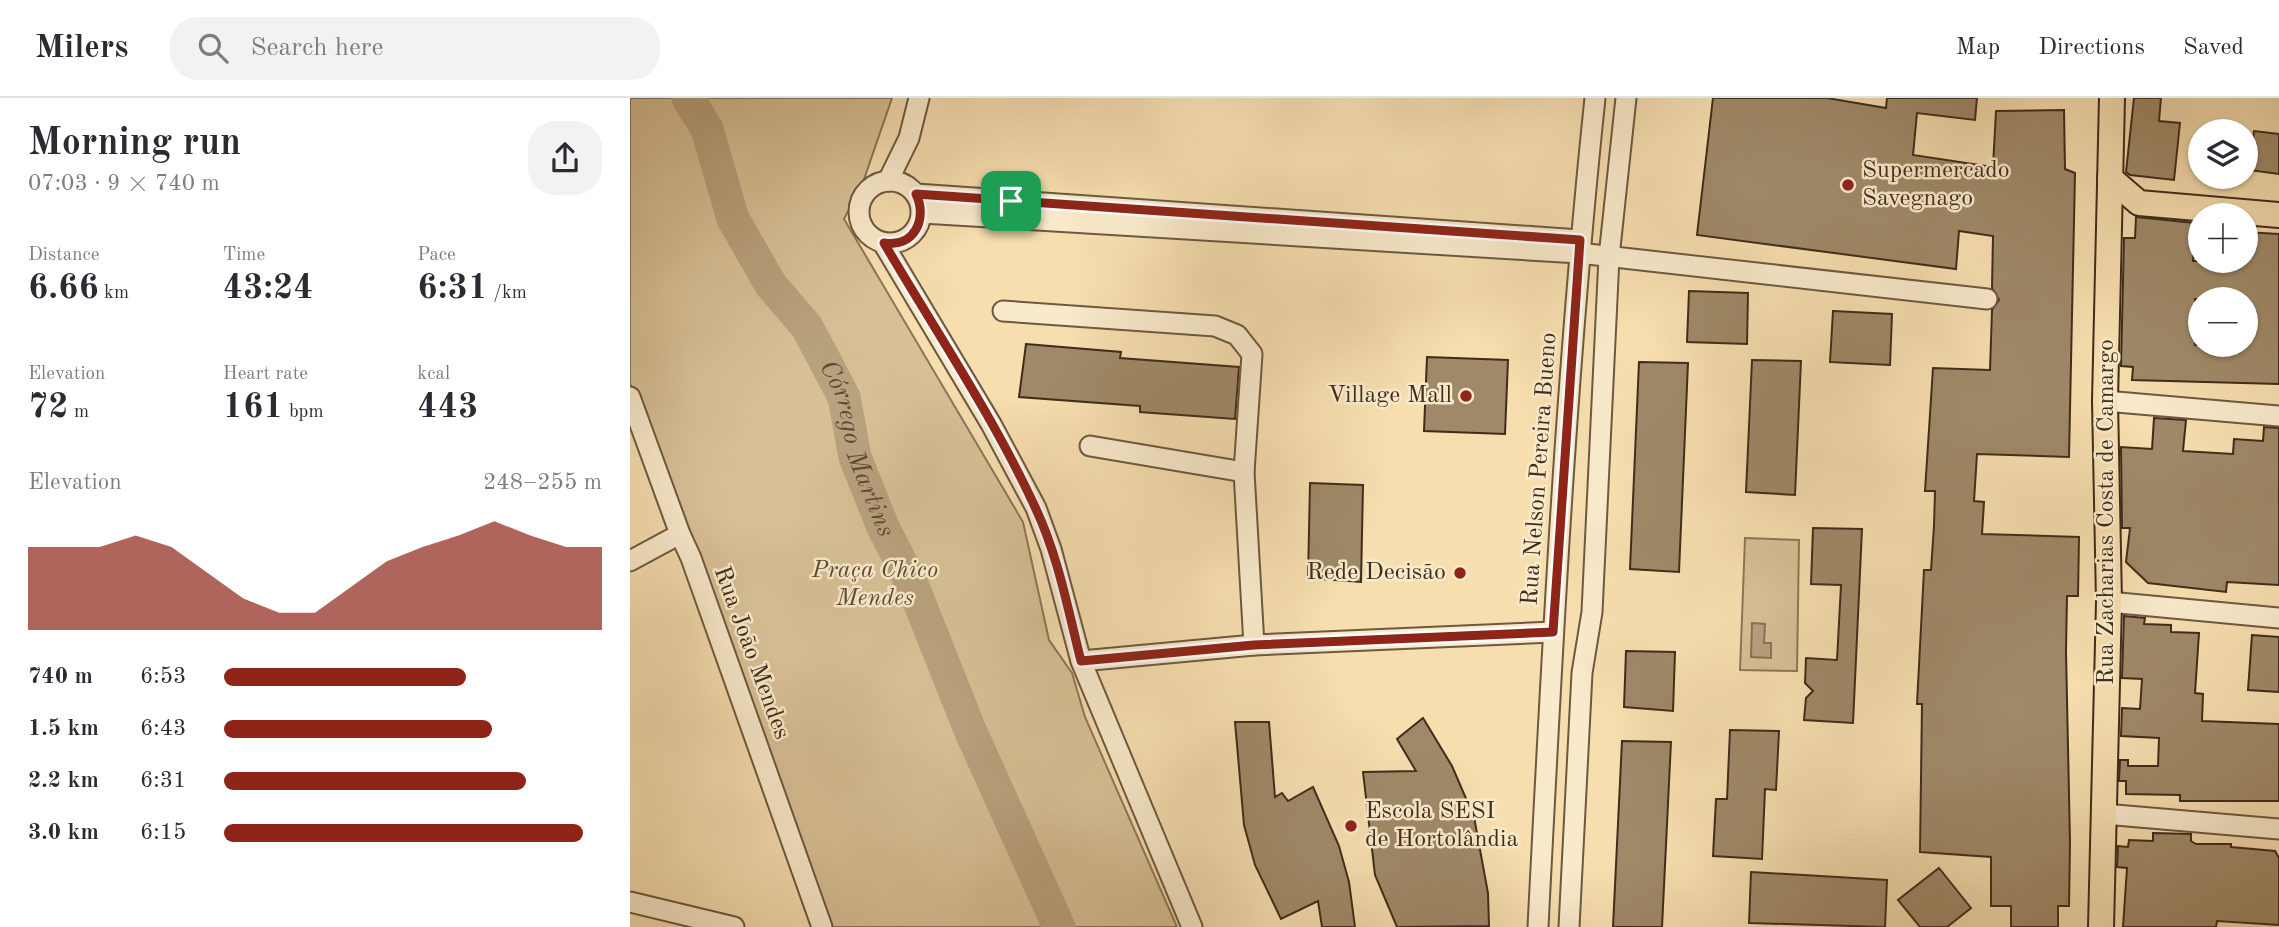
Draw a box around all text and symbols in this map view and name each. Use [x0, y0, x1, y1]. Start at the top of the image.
search box [170, 17, 660, 80]
icon: search [194, 29, 232, 67]
text: Milers [35, 32, 128, 65]
text: Search here [250, 35, 383, 61]
text: Map [1956, 36, 2000, 60]
text: Directions [2038, 36, 2145, 60]
text: Saved [2183, 36, 2244, 60]
map controls [2188, 119, 2258, 357]
button: layers [2188, 119, 2258, 189]
button: share [528, 121, 602, 195]
text: Morning run [28, 125, 241, 163]
place label: Supermercado Savegnago [1862, 159, 2010, 211]
pin [981, 171, 1041, 231]
text: 07:03 · 9 × 740 m [28, 172, 220, 195]
marker: Supermercado Savegnago [1840, 177, 1856, 193]
icon: arrive [992, 182, 1030, 220]
button: + [2188, 203, 2258, 273]
text: Distance [28, 246, 100, 265]
text: Time [223, 246, 265, 265]
text: Pace [417, 246, 456, 265]
text: 6.66 [28, 271, 99, 306]
text: 43:24 [223, 271, 314, 306]
text: 6:31 [417, 271, 488, 306]
text: km [99, 284, 129, 303]
text: /km [488, 284, 527, 303]
button: − [2188, 287, 2258, 357]
street label: Rua Nelson Pereira Bueno [1518, 332, 1562, 606]
street label: Rua Zacharias Costa de Camargo [2095, 339, 2119, 685]
water label: Córrego Martins [814, 356, 899, 542]
text: Elevation [28, 365, 105, 384]
text: Heart rate [223, 365, 308, 384]
text: kcal [417, 365, 450, 384]
place label: Village Mall [1328, 384, 1452, 408]
marker: Village Mall [1458, 388, 1474, 404]
text: 72 [28, 390, 69, 425]
text: 161 [223, 390, 284, 425]
text: 443 [417, 390, 478, 425]
text: m [69, 403, 89, 422]
text: bpm [284, 403, 324, 422]
text: Elevation [28, 471, 122, 494]
text: 248–255 m [483, 471, 602, 494]
park label: Praça Chico Mendes [811, 559, 938, 611]
place label: Rede Decisão [1307, 561, 1446, 585]
street label: Rua João Mendes [709, 563, 793, 743]
marker: Rede Decisão [1452, 565, 1468, 581]
text: 740 m [28, 665, 93, 688]
text: 6:53 [140, 665, 186, 688]
text: 1.5 km [28, 717, 99, 740]
text: 6:43 [140, 717, 186, 740]
text: 2.2 km [28, 769, 99, 792]
text: 6:31 [140, 769, 186, 792]
place label: Escola SESI de Hortolândia [1365, 800, 1519, 852]
marker: Escola SESI de Hortolândia [1343, 818, 1359, 834]
text: 3.0 km [28, 821, 99, 844]
text: 6:15 [140, 821, 186, 844]

